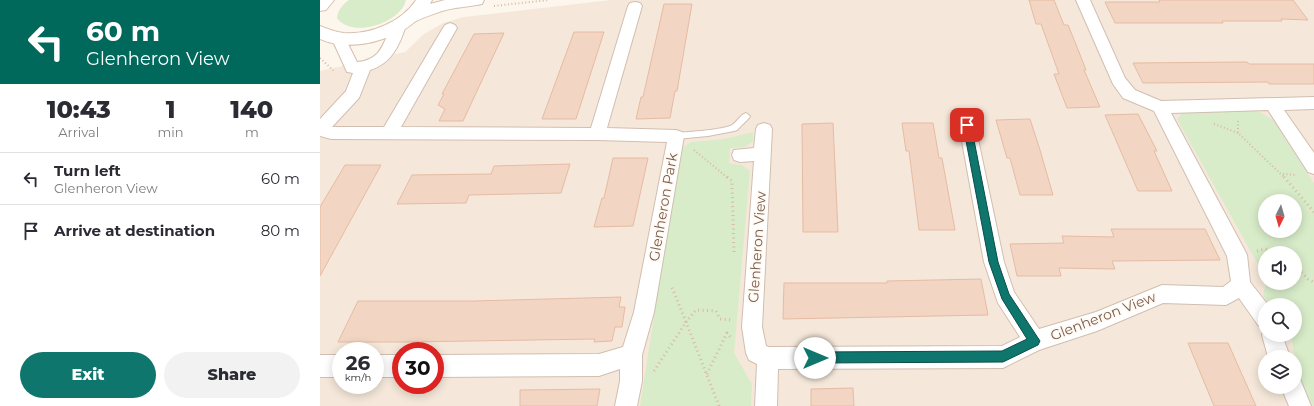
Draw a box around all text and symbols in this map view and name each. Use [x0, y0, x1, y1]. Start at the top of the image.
text: 60 m [86, 14, 160, 48]
icon: left [20, 16, 72, 68]
text: Glenheron View [86, 48, 230, 70]
text: 10:43 [47, 95, 111, 124]
text: 1 [166, 95, 175, 124]
text: 140 [230, 95, 273, 124]
pin [950, 108, 984, 142]
icon: arrive [956, 114, 978, 136]
text: Arrival [58, 124, 99, 140]
text: min [158, 124, 184, 140]
text: m [245, 124, 259, 140]
street label: Glenheron Park [645, 151, 682, 263]
text: Turn left [54, 161, 121, 180]
icon: left [20, 168, 42, 190]
text: 60 m [261, 169, 300, 188]
text: Glenheron View [54, 180, 158, 196]
street label: Glenheron View [744, 190, 770, 303]
north arrow [1258, 194, 1302, 238]
map controls [1258, 194, 1302, 394]
icon: arrive [20, 220, 42, 242]
text: Arrive at destination [54, 221, 215, 240]
text: 80 m [261, 221, 300, 240]
button: sound [1258, 246, 1302, 290]
street label: Glenheron View [1048, 287, 1159, 344]
button: search [1258, 298, 1302, 342]
position arrow [794, 337, 836, 379]
speed limit sign: 30 [392, 342, 444, 394]
button: layers [1258, 350, 1302, 394]
text: 26 [346, 351, 370, 375]
button: Exit [20, 352, 156, 398]
button: Share [164, 352, 300, 398]
text: km/h [345, 371, 371, 384]

